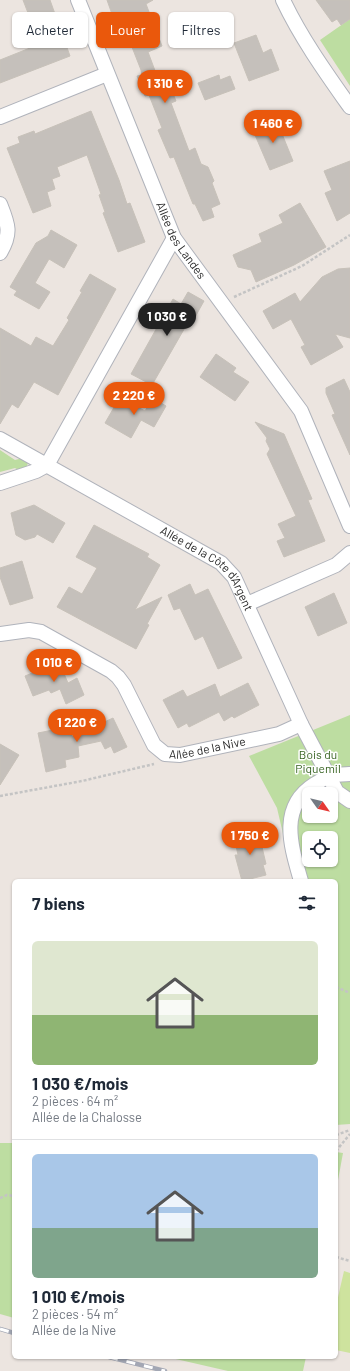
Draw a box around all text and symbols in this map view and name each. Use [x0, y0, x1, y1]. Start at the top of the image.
chip: Acheter [12, 12, 88, 48]
chip: Louer [96, 12, 160, 48]
chip: Filtres [168, 12, 234, 48]
pin: 1 310 € [128, 70, 202, 104]
text: 1 310 € [146, 75, 184, 91]
pin: 1 460 € [236, 110, 310, 144]
text: 1 460 € [253, 115, 293, 131]
street label: Allée des Landes [154, 200, 210, 281]
pin: 1 030 € [130, 303, 204, 337]
text: 1 030 € [147, 308, 187, 324]
pin: 2 220 € [97, 382, 171, 416]
text: 2 220 € [113, 387, 155, 403]
street label: Allée de la Côte d'Argent [158, 523, 256, 613]
pin: 1 010 € [17, 649, 91, 683]
text: 1 010 € [35, 654, 73, 670]
pin: 1 220 € [40, 709, 114, 743]
text: 1 220 € [57, 714, 97, 730]
street label: Allée de la Nive [169, 733, 247, 761]
park label: Bois du Piquemil [295, 747, 341, 775]
north arrow [302, 787, 338, 823]
map controls [302, 787, 338, 867]
pin: 1 750 € [213, 822, 287, 856]
text: 1 750 € [231, 827, 269, 843]
button: locate [302, 831, 338, 867]
icon: filters [296, 892, 318, 914]
text: 7 biens [32, 893, 85, 913]
icon: home [139, 967, 211, 1039]
text: 1 030 €/mois [32, 1073, 128, 1093]
text: 2 pièces · 64 m² [32, 1093, 118, 1109]
text: Allée de la Chalosse [32, 1109, 142, 1125]
icon: home [139, 1180, 211, 1252]
text: 1 010 €/mois [32, 1286, 125, 1306]
text: 2 pièces · 54 m² [32, 1306, 118, 1322]
text: Allée de la Nive [32, 1322, 116, 1338]

